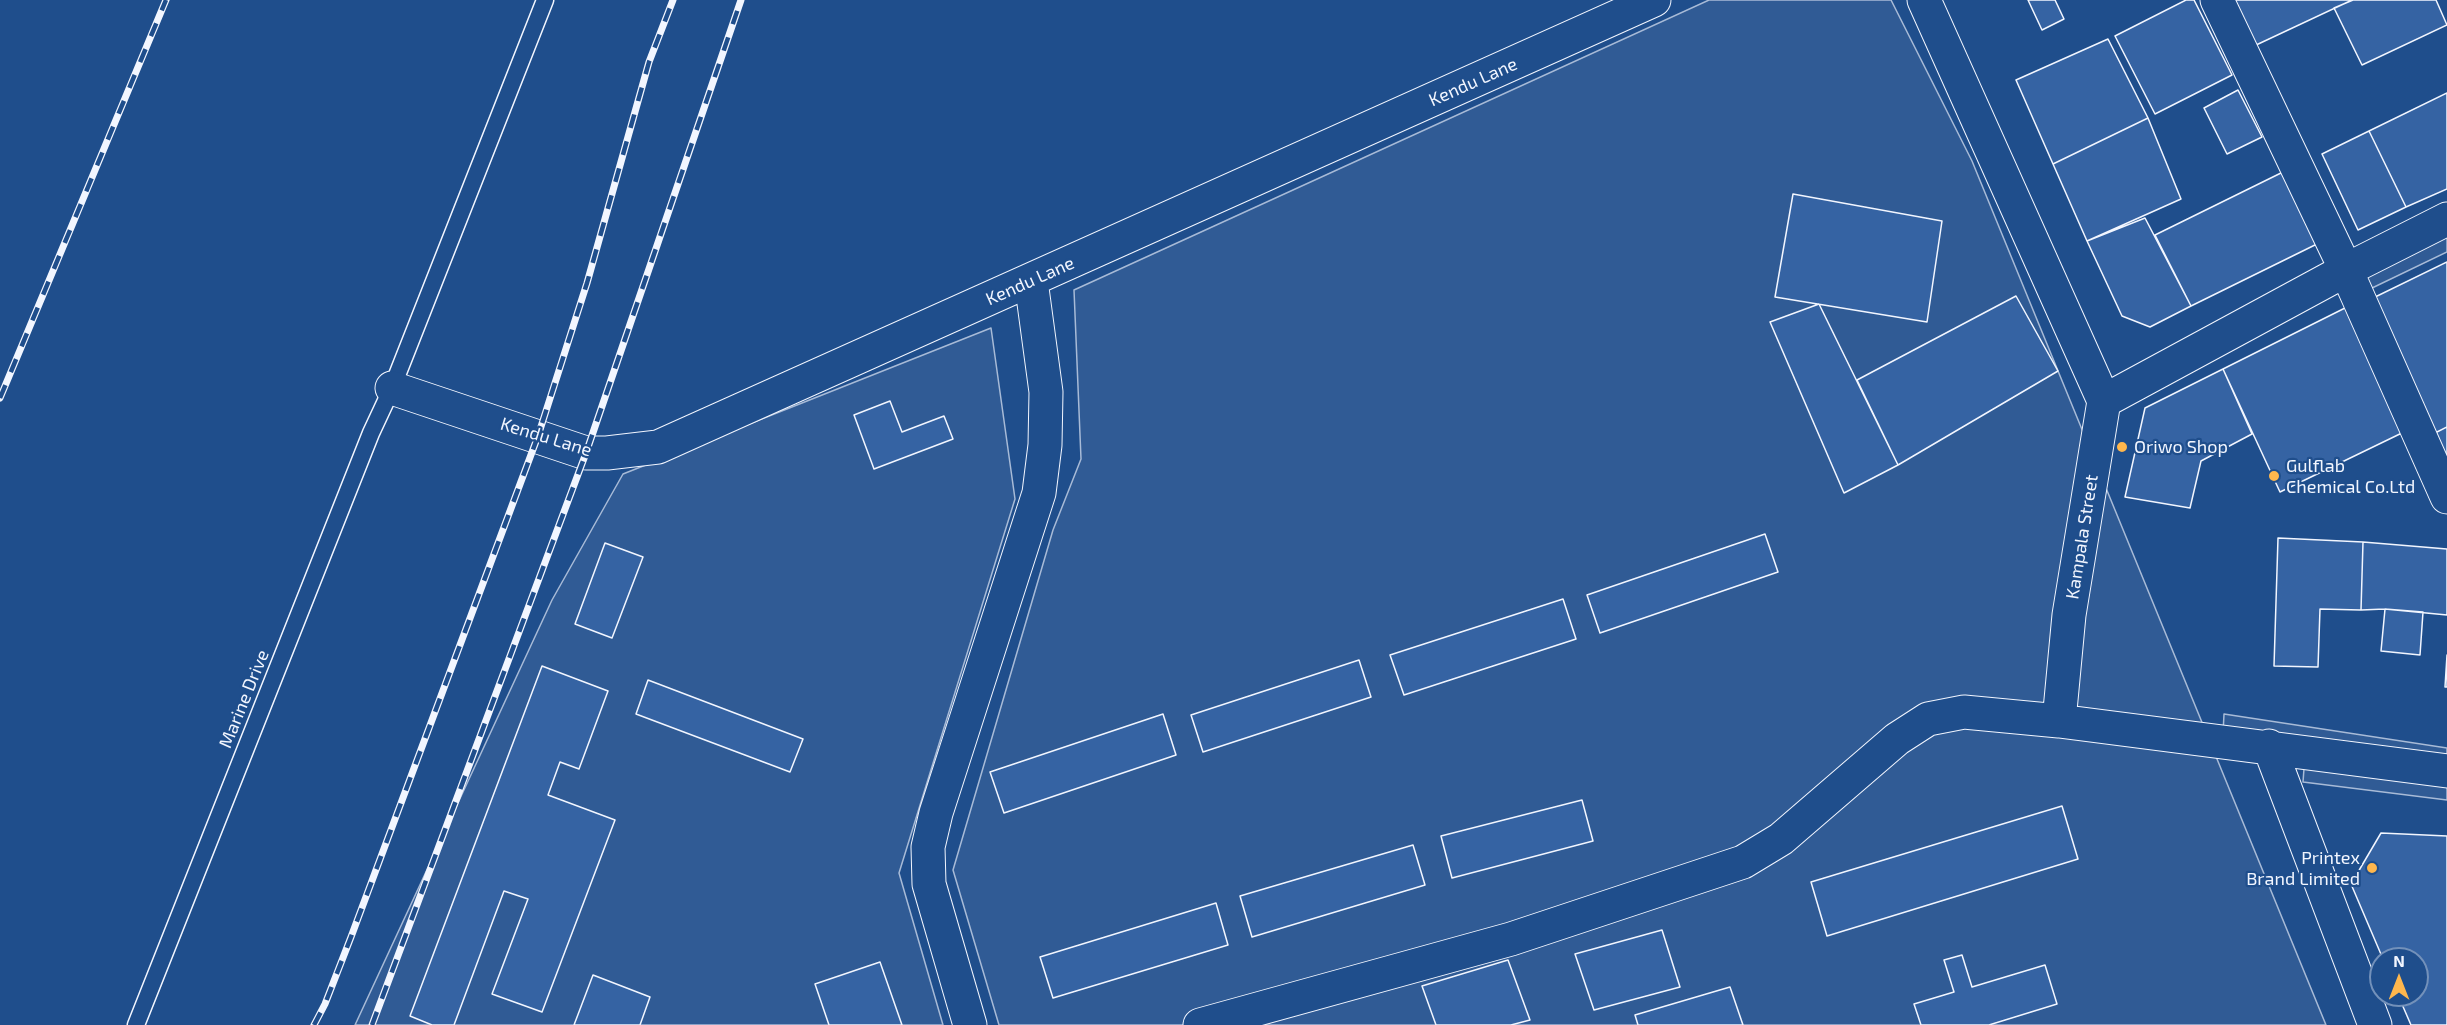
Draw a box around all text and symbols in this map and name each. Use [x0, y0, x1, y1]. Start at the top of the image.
street label: Kendu Lane [1425, 53, 1521, 111]
street label: Kendu Lane [982, 252, 1078, 310]
street label: Kendu Lane [498, 413, 594, 461]
place label: Oriwo Shop [2134, 436, 2228, 458]
marker: Oriwo Shop [2115, 440, 2129, 454]
place label: Gulflab Chemical Co.Ltd [2286, 455, 2415, 498]
marker: Gulflab Chemical Co.Ltd [2267, 469, 2281, 483]
street label: Kampala Street [2061, 473, 2103, 601]
street label: Marine Drive [214, 647, 274, 751]
place label: Printex Brand Limited [2246, 847, 2360, 890]
marker: Printex Brand Limited [2365, 861, 2379, 875]
north arrow [2369, 947, 2429, 1007]
text: N [2393, 951, 2405, 970]

